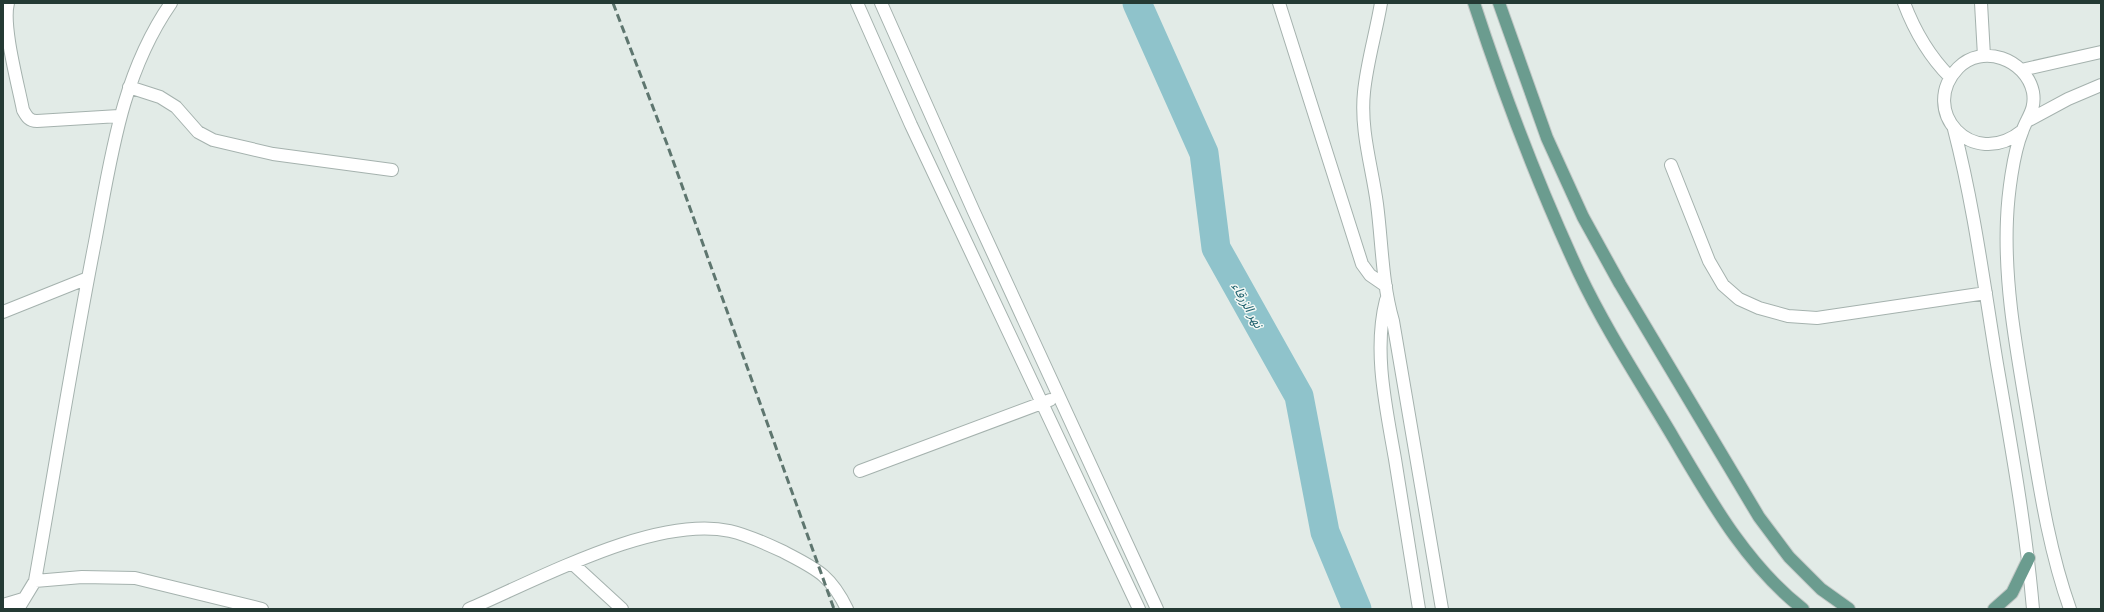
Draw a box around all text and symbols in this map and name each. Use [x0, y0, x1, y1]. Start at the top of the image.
water label: نهر الزرقاء [1228, 279, 1268, 332]

